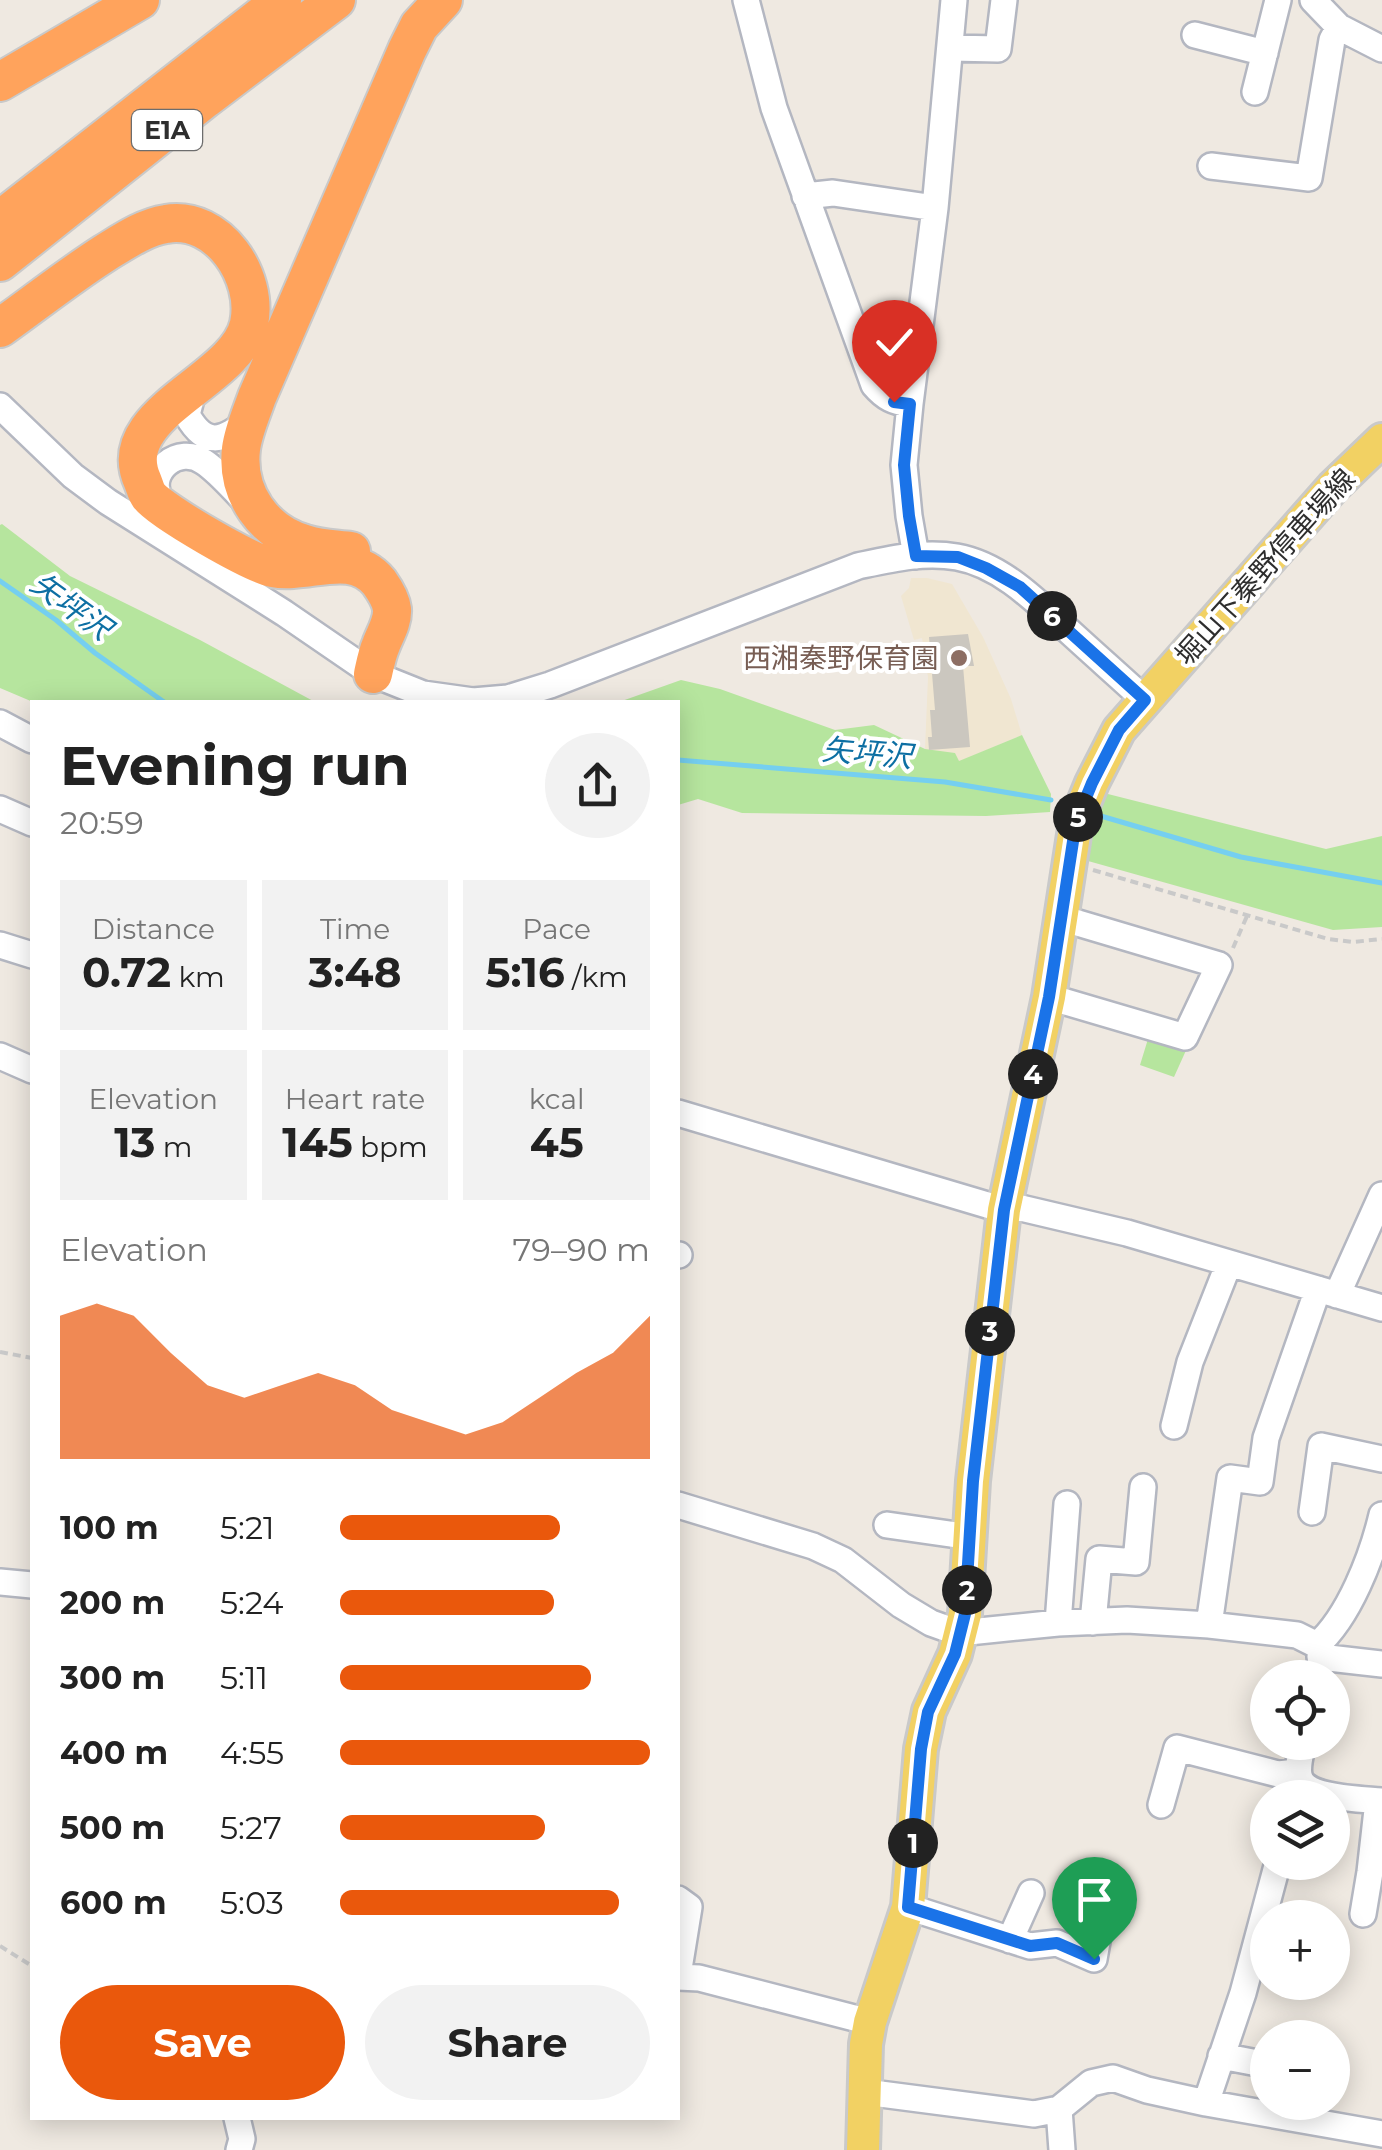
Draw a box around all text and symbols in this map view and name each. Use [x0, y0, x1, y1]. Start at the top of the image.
road number: E1A [132, 110, 202, 150]
pin [852, 300, 937, 403]
icon: check [867, 315, 922, 370]
street label: 堀山下秦野停車場線 [1168, 462, 1362, 672]
water label: 矢坪沢 [24, 565, 122, 650]
pin: 6 [1027, 591, 1077, 641]
text: 6 [1043, 599, 1061, 633]
place label: 西湘秦野保育園 [743, 641, 939, 675]
marker: 西湘秦野保育園 [948, 647, 970, 669]
water label: 矢坪沢 [821, 731, 917, 776]
text: Evening run [60, 732, 410, 799]
button: share [545, 733, 650, 838]
pin: 5 [1053, 792, 1103, 842]
text: 5 [1070, 800, 1086, 834]
text: 20:59 [60, 803, 144, 842]
text: Distance [92, 912, 215, 946]
text: Time [320, 912, 390, 946]
text: Pace [522, 912, 591, 946]
text: 0.72 [82, 946, 171, 998]
text: 3:48 [309, 946, 401, 998]
text: 5:16 [486, 946, 565, 998]
text: km [171, 960, 225, 994]
text: /km [565, 960, 628, 994]
pin: 4 [1008, 1049, 1058, 1099]
text: 4 [1023, 1057, 1043, 1091]
text: Elevation [89, 1082, 218, 1116]
text: Heart rate [285, 1082, 425, 1116]
text: kcal [529, 1082, 585, 1116]
text: 13 [114, 1116, 155, 1168]
text: 145 [282, 1116, 353, 1168]
text: 45 [530, 1116, 584, 1168]
text: m [155, 1130, 193, 1164]
text: bpm [353, 1130, 428, 1164]
text: Elevation [60, 1230, 208, 1269]
text: 79–90 m [512, 1230, 650, 1269]
pin: 3 [965, 1306, 1015, 1356]
text: 3 [982, 1314, 998, 1348]
text: 100 m [60, 1508, 159, 1547]
text: 5:21 [220, 1508, 275, 1547]
pin: 2 [942, 1565, 992, 1615]
text: 2 [959, 1573, 975, 1607]
text: 200 m [60, 1583, 165, 1622]
text: 5:24 [220, 1583, 284, 1622]
text: 300 m [60, 1658, 165, 1697]
text: 5:11 [220, 1658, 268, 1697]
map controls [1250, 1660, 1350, 2120]
button: locate [1250, 1660, 1350, 1760]
text: 400 m [60, 1733, 168, 1772]
text: 4:55 [220, 1733, 284, 1772]
button: layers [1250, 1780, 1350, 1880]
text: 500 m [60, 1808, 165, 1847]
text: 5:27 [220, 1808, 282, 1847]
pin: 1 [888, 1818, 938, 1868]
text: 1 [908, 1826, 918, 1860]
pin [1052, 1857, 1137, 1960]
icon: arrive [1067, 1872, 1122, 1927]
text: 600 m [60, 1883, 166, 1922]
text: 5:03 [220, 1883, 284, 1922]
button: + [1250, 1900, 1350, 2000]
button: Save [60, 1985, 345, 2100]
button: Share [365, 1985, 650, 2100]
button: − [1250, 2020, 1350, 2120]

